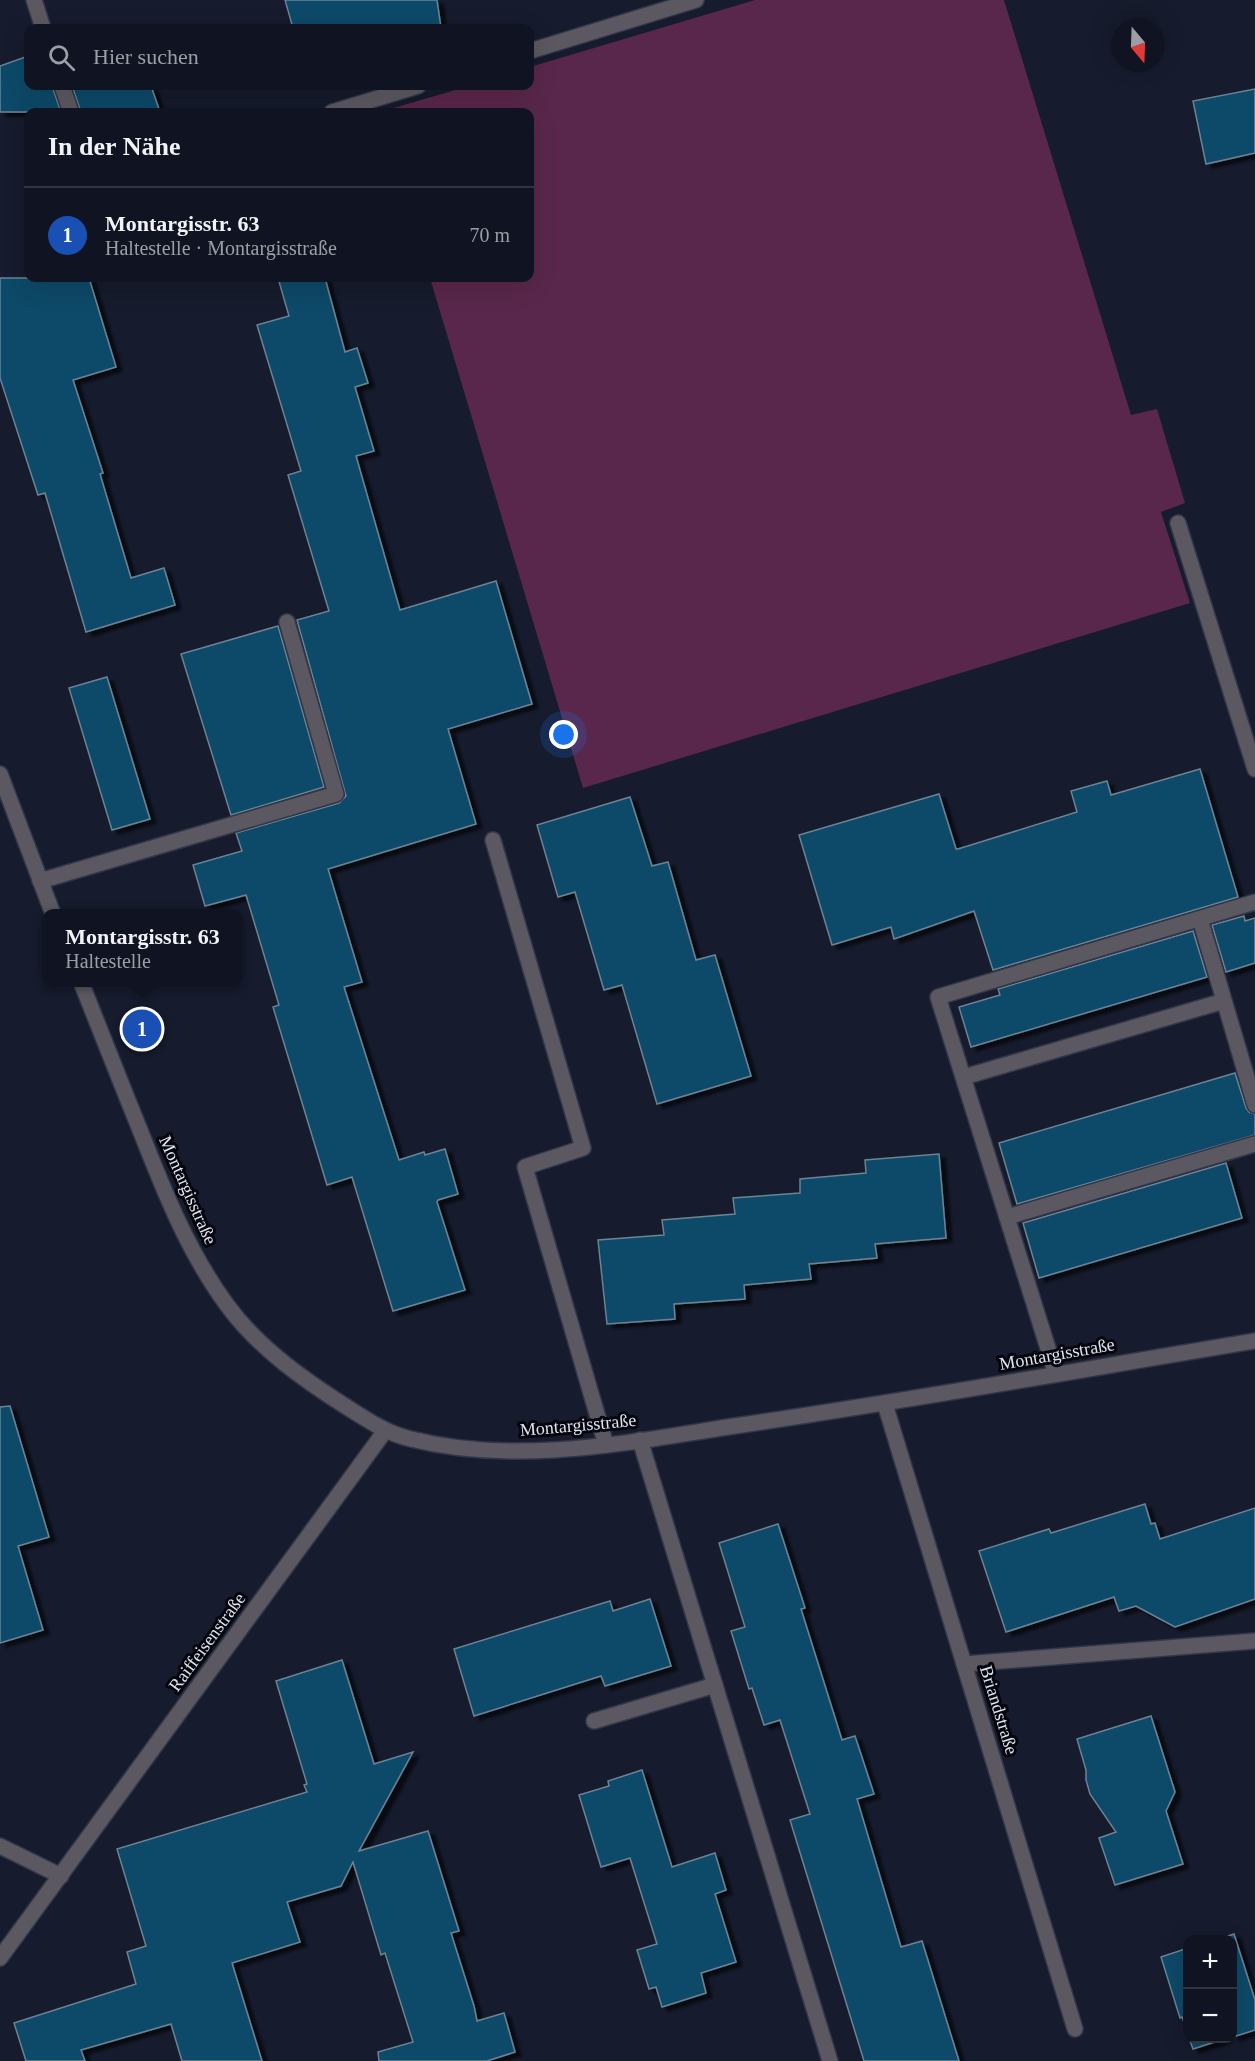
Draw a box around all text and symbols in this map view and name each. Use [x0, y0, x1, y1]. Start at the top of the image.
north arrow [1111, 18, 1165, 72]
search box [24, 24, 534, 90]
icon: search [45, 41, 78, 74]
text: Hier suchen [93, 44, 199, 69]
text: In der Nähe [48, 132, 180, 161]
text: Montargisstr. 63 [105, 211, 259, 236]
text: 1 [63, 224, 73, 246]
text: 70 m [469, 224, 510, 246]
text: Haltestelle · Montargisstraße [105, 237, 337, 259]
your location [549, 720, 578, 749]
popup [42, 909, 243, 987]
text: Montargisstr. 63 [65, 924, 220, 949]
text: Haltestelle [65, 950, 151, 972]
pin: 1 [122, 1006, 162, 1052]
street label: Montargisstraße [155, 1133, 221, 1247]
street label: Montargisstraße [998, 1334, 1116, 1374]
street label: Montargisstraße [519, 1410, 637, 1440]
street label: Raiffeisenstraße [165, 1589, 249, 1695]
street label: Briandstraße [976, 1663, 1022, 1757]
map controls [1183, 1935, 1237, 2043]
button: + [1183, 1935, 1237, 1989]
button: − [1183, 1989, 1237, 2043]

